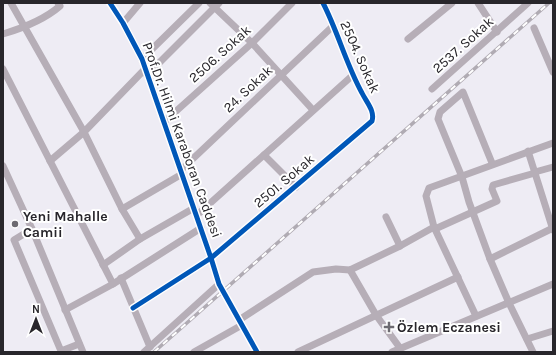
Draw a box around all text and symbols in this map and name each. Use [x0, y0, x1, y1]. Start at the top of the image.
street label: 2537. Sokak [429, 13, 497, 77]
street label: 2504. Sokak [336, 18, 384, 96]
street label: 2506. Sokak [185, 22, 255, 86]
street label: Prof.Dr. Hilmi Karaboran Caddesi [139, 40, 225, 240]
street label: 24. Sokak [220, 62, 276, 116]
street label: 2501. Sokak [250, 151, 318, 211]
place label: Yeni Mahalle Camii [23, 208, 108, 241]
marker: Yeni Mahalle Camii [10, 219, 20, 229]
north arrow [16, 299, 56, 339]
text: N [32, 303, 40, 316]
place label: Özlem Eczanesi [397, 319, 501, 336]
marker: Özlem Eczanesi [384, 322, 394, 332]

